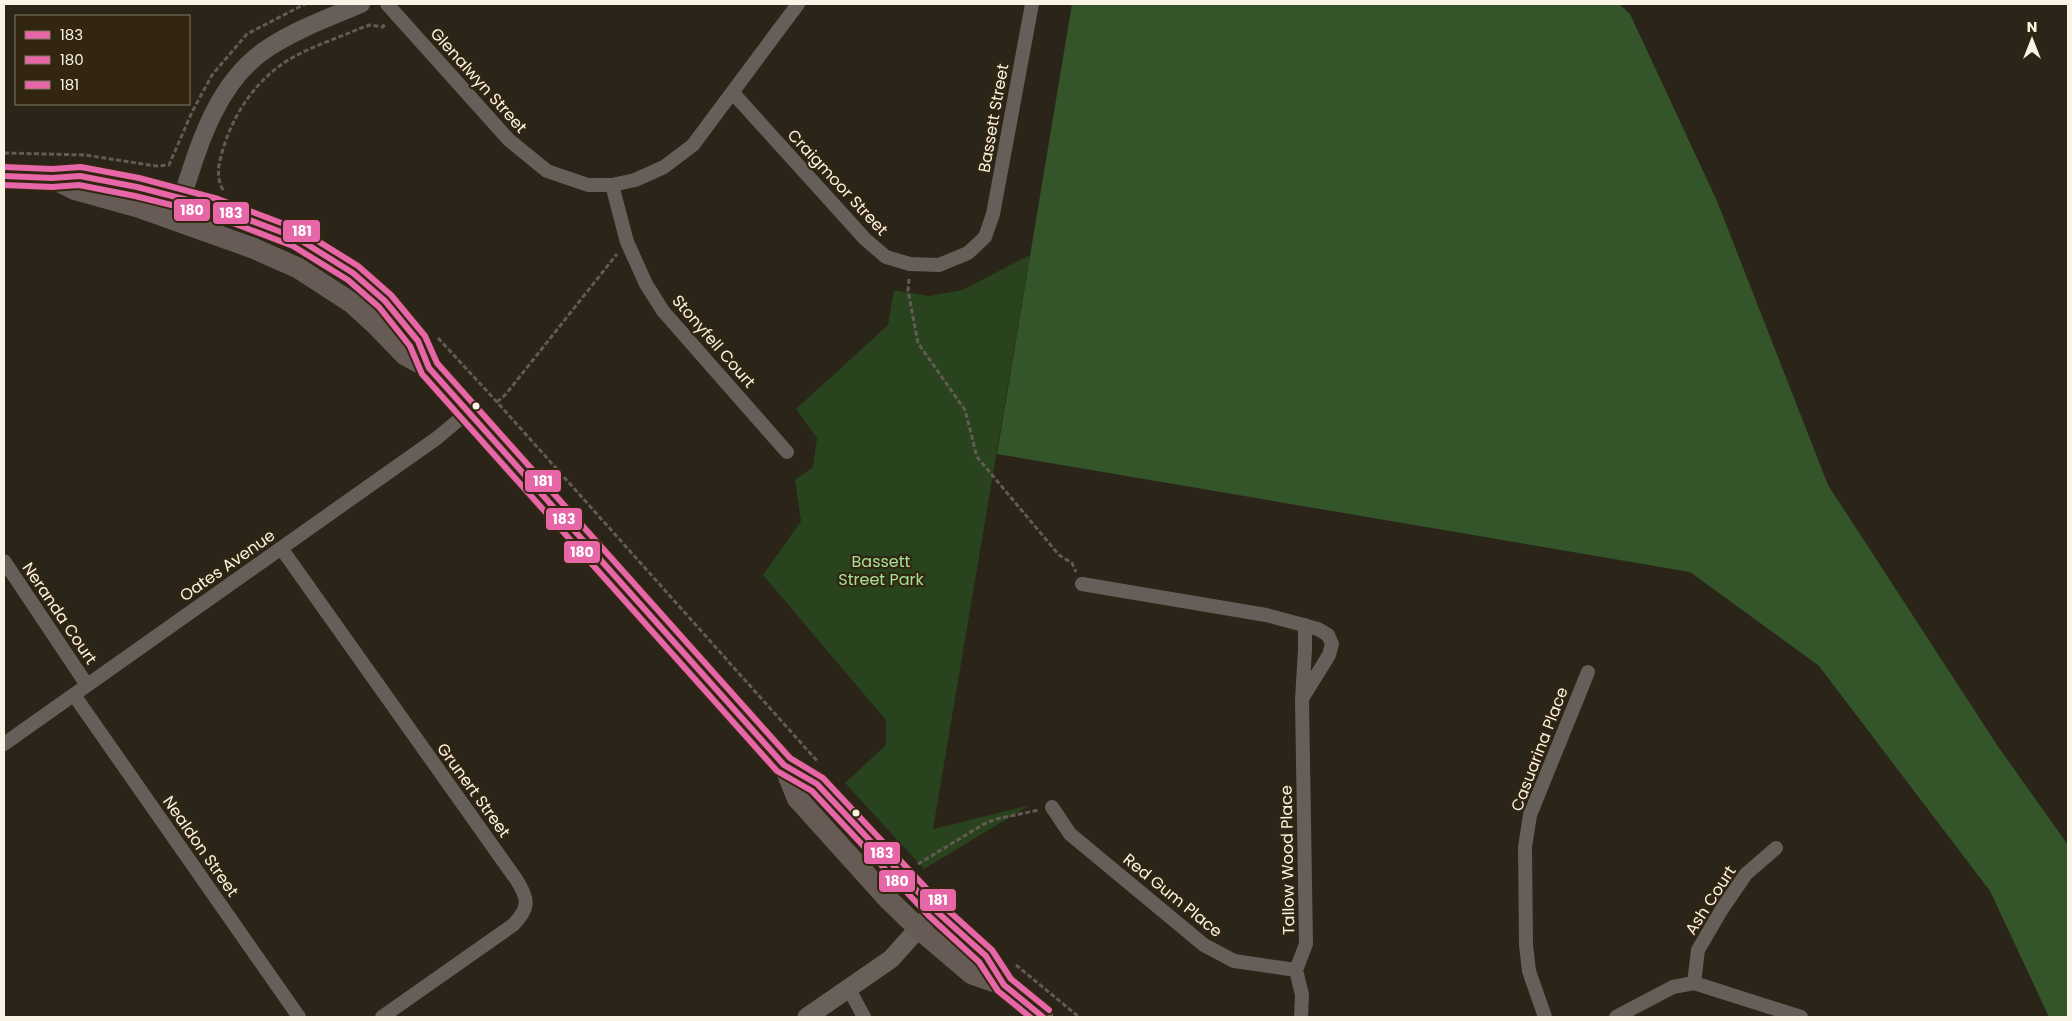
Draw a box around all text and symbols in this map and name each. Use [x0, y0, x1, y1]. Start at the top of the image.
legend [15, 15, 190, 105]
north arrow [2007, 15, 2057, 65]
text: N [2027, 17, 2037, 37]
street label: Glenalwyn Street [425, 23, 532, 138]
text: 183 [60, 24, 83, 45]
text: 180 [60, 49, 84, 70]
street label: Bassett Street [973, 62, 1014, 174]
text: 181 [60, 74, 79, 95]
street label: Craigmoor Street [782, 124, 893, 241]
line badge: 180 [173, 198, 211, 222]
text: 180 [180, 200, 204, 220]
line badge: 183 [212, 201, 250, 225]
text: 183 [220, 203, 242, 223]
line badge: 181 [282, 219, 321, 243]
text: 181 [292, 221, 312, 241]
street label: Stonyfell Court [667, 290, 761, 393]
unlabelled marker [471, 401, 481, 411]
line badge: 181 [524, 469, 562, 493]
text: 181 [533, 471, 553, 491]
line badge: 183 [545, 507, 583, 531]
text: 183 [553, 509, 575, 529]
street label: Oates Avenue [175, 524, 280, 607]
line badge: 180 [563, 540, 601, 564]
text: 180 [570, 542, 594, 562]
park label: Bassett Street Park [838, 550, 924, 591]
street label: Neranda Court [17, 558, 102, 669]
street label: Casuarina Place [1505, 684, 1574, 815]
street label: Grunert Street [431, 738, 516, 842]
street label: Tallow Wood Place [1275, 785, 1300, 935]
street label: Nealdon Street [157, 791, 244, 901]
unlabelled marker [851, 808, 861, 818]
line badge: 183 [863, 841, 901, 865]
text: 183 [871, 843, 893, 863]
street label: Red Gum Place [1118, 848, 1227, 943]
street label: Ash Court [1679, 861, 1741, 939]
line badge: 180 [878, 869, 916, 893]
text: 180 [885, 871, 909, 891]
line badge: 181 [919, 888, 957, 912]
text: 181 [928, 890, 948, 910]

